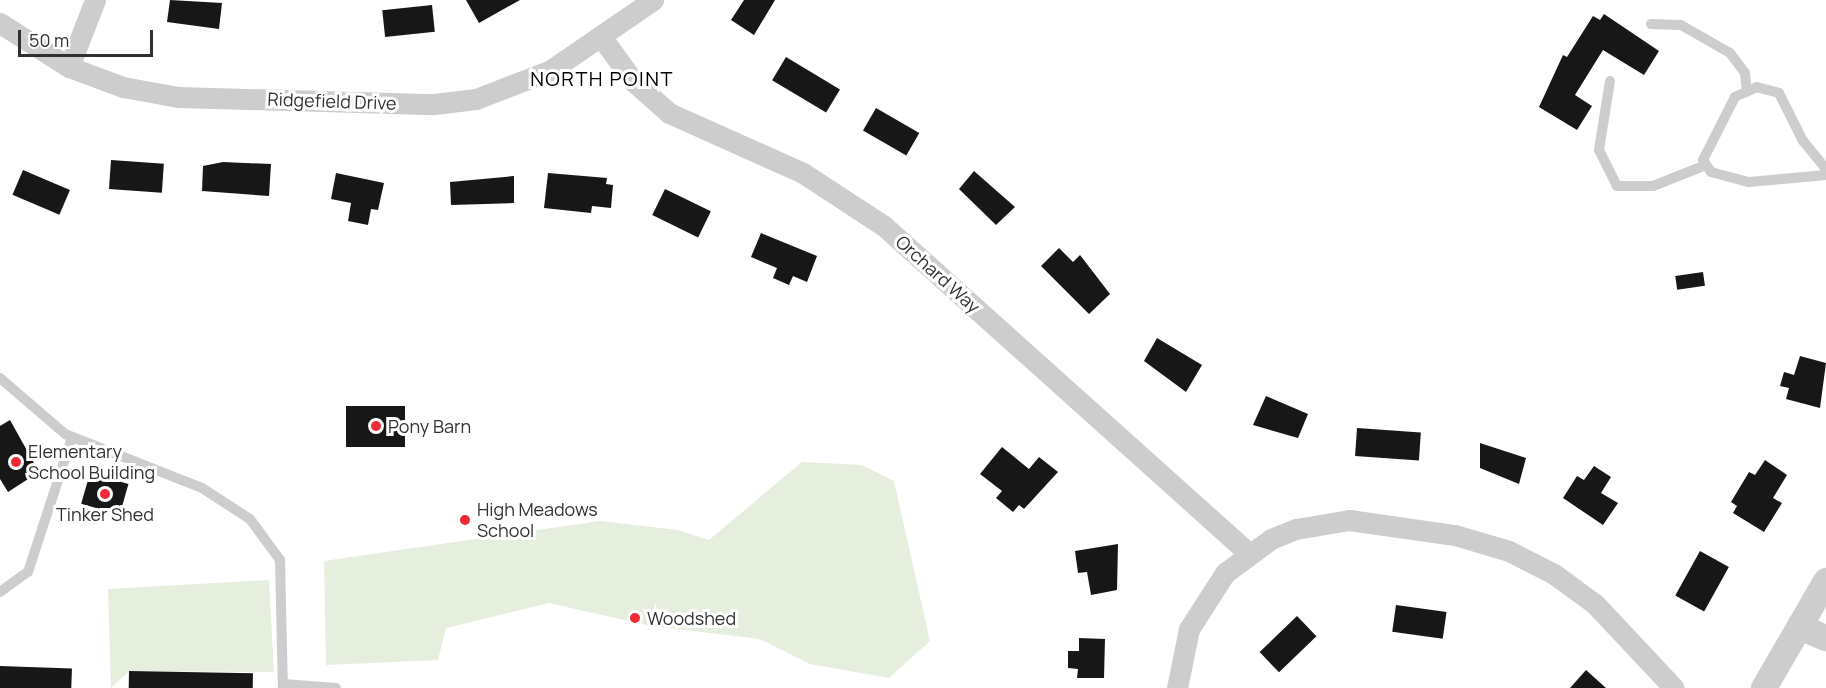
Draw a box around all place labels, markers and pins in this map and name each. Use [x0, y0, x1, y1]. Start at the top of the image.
place label: Pony Barn [388, 415, 471, 437]
marker: Pony Barn [369, 419, 383, 433]
place label: Elementary School Building [28, 441, 155, 484]
marker: Elementary School Building [9, 455, 23, 469]
marker: Tinker Shed [98, 487, 112, 501]
place label: High Meadows School [477, 499, 598, 542]
place label: Tinker Shed [56, 503, 154, 525]
marker: High Meadows School [458, 513, 472, 527]
place label: Woodshed [647, 607, 736, 629]
marker: Woodshed [628, 611, 642, 625]

